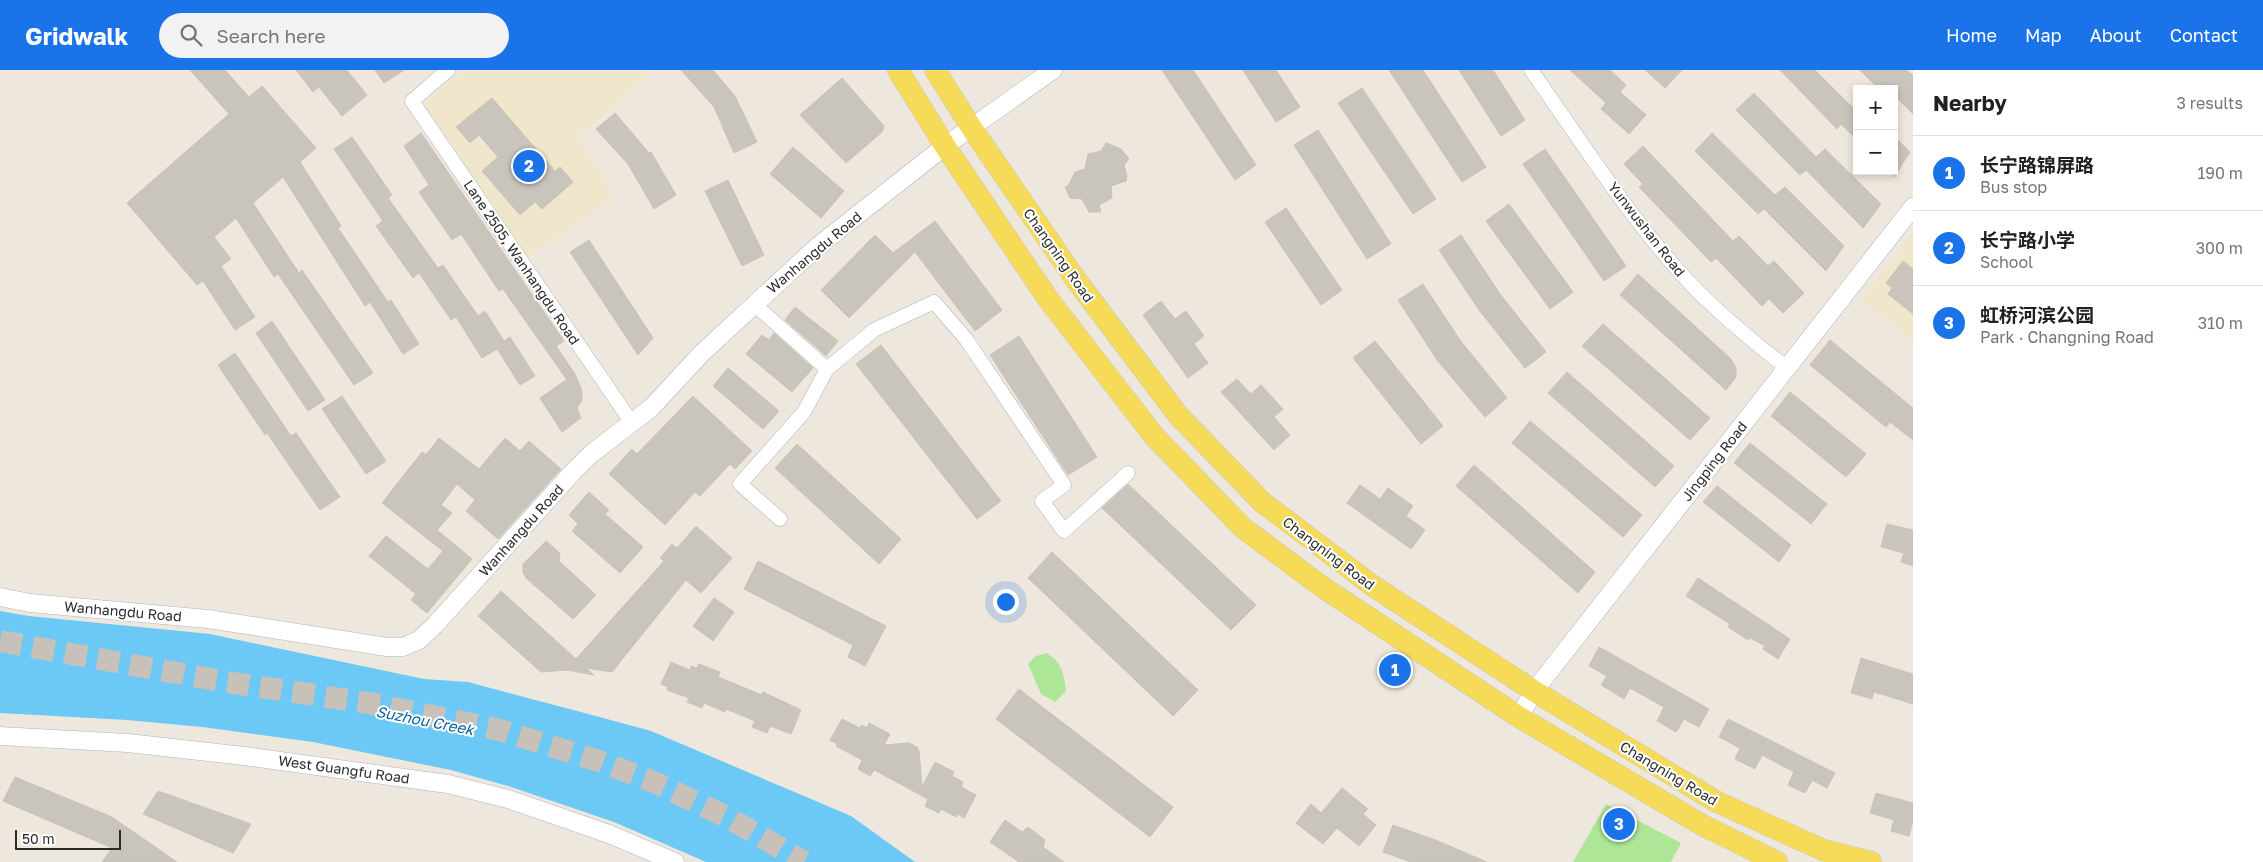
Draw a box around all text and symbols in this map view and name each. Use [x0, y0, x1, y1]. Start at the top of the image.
search box [159, 13, 509, 58]
text: Gridwalk [25, 21, 129, 50]
icon: search [177, 21, 205, 49]
text: Search here [217, 24, 325, 47]
text: Home [1946, 24, 1997, 46]
text: Map [2025, 24, 2062, 46]
text: About [2090, 24, 2142, 46]
text: Contact [2170, 24, 2238, 46]
map controls [1853, 85, 1898, 175]
button: + [1853, 85, 1898, 130]
text: Nearby [1933, 90, 2007, 116]
text: 3 results [2176, 93, 2243, 113]
button: − [1853, 130, 1898, 175]
pin: 2 [513, 147, 545, 185]
text: 长宁路锦屏路 [1980, 153, 2094, 176]
text: 1 [1945, 163, 1953, 183]
text: 190 m [2197, 163, 2243, 183]
street label: Lane 2505, Wanhangdu Road [460, 176, 584, 348]
text: Bus stop [1980, 177, 2047, 197]
street label: Yunwushan Road [1605, 178, 1689, 280]
street label: Changning Road [1020, 205, 1098, 305]
street label: Wanhangdu Road [763, 208, 865, 296]
text: 长宁路小学 [1980, 228, 2075, 251]
text: 2 [1944, 238, 1954, 258]
text: 300 m [2196, 238, 2243, 258]
text: School [1980, 252, 2033, 272]
text: 虹桥河滨公园 [1980, 303, 2094, 326]
text: 3 [1944, 313, 1954, 333]
text: 310 m [2198, 313, 2243, 333]
text: Park · Changning Road [1980, 327, 2154, 347]
street label: Jingping Road [1678, 418, 1750, 504]
street label: Wanhangdu Road [475, 480, 567, 580]
street label: Changning Road [1280, 513, 1378, 593]
your location [993, 589, 1019, 615]
street label: Wanhangdu Road [63, 597, 183, 625]
pin: 1 [1379, 651, 1411, 689]
water label: Suzhou Creek [375, 702, 477, 739]
street label: Changning Road [1617, 737, 1721, 809]
street label: West Guangfu Road [277, 751, 411, 787]
pin: 3 [1603, 805, 1635, 843]
scale bar [15, 827, 121, 850]
text: 50 m [22, 830, 55, 847]

